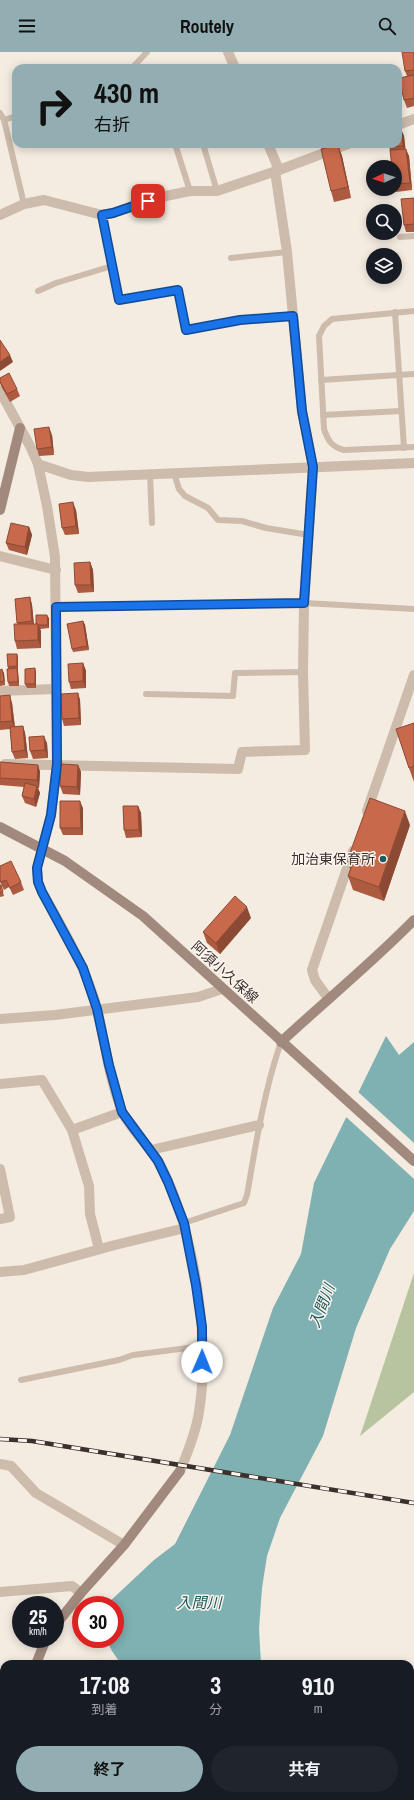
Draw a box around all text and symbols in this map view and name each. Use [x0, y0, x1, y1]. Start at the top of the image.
text: Routely [180, 14, 234, 39]
icon: menu [16, 15, 38, 37]
icon: search [376, 15, 398, 37]
text: 430 m [94, 74, 159, 112]
icon: right [28, 80, 80, 132]
text: 右折 [94, 112, 130, 137]
north arrow [366, 160, 402, 196]
map controls [366, 160, 402, 284]
pin [131, 184, 165, 218]
icon: arrive [137, 190, 159, 212]
button: search [366, 204, 402, 240]
button: layers [366, 248, 402, 284]
place label: 加治東保育所 [291, 850, 375, 868]
marker: 加治東保育所 [378, 854, 388, 864]
street label: 阿須小久保線 [188, 937, 262, 1007]
water label: 入間川 [304, 1279, 340, 1331]
position arrow [181, 1341, 223, 1383]
water label: 入間川 [176, 1592, 223, 1613]
speed limit sign: 30 [72, 1596, 124, 1648]
text: 25 [29, 1603, 47, 1630]
text: km/h [29, 1625, 47, 1638]
text: 17:08 [79, 1669, 130, 1701]
text: 3 [210, 1669, 221, 1701]
text: 910 [302, 1670, 335, 1702]
text: m [314, 1700, 323, 1717]
text: 到着 [92, 1701, 118, 1718]
text: 分 [209, 1701, 222, 1718]
button: 終了 [16, 1746, 203, 1792]
button: 共有 [211, 1746, 398, 1792]

